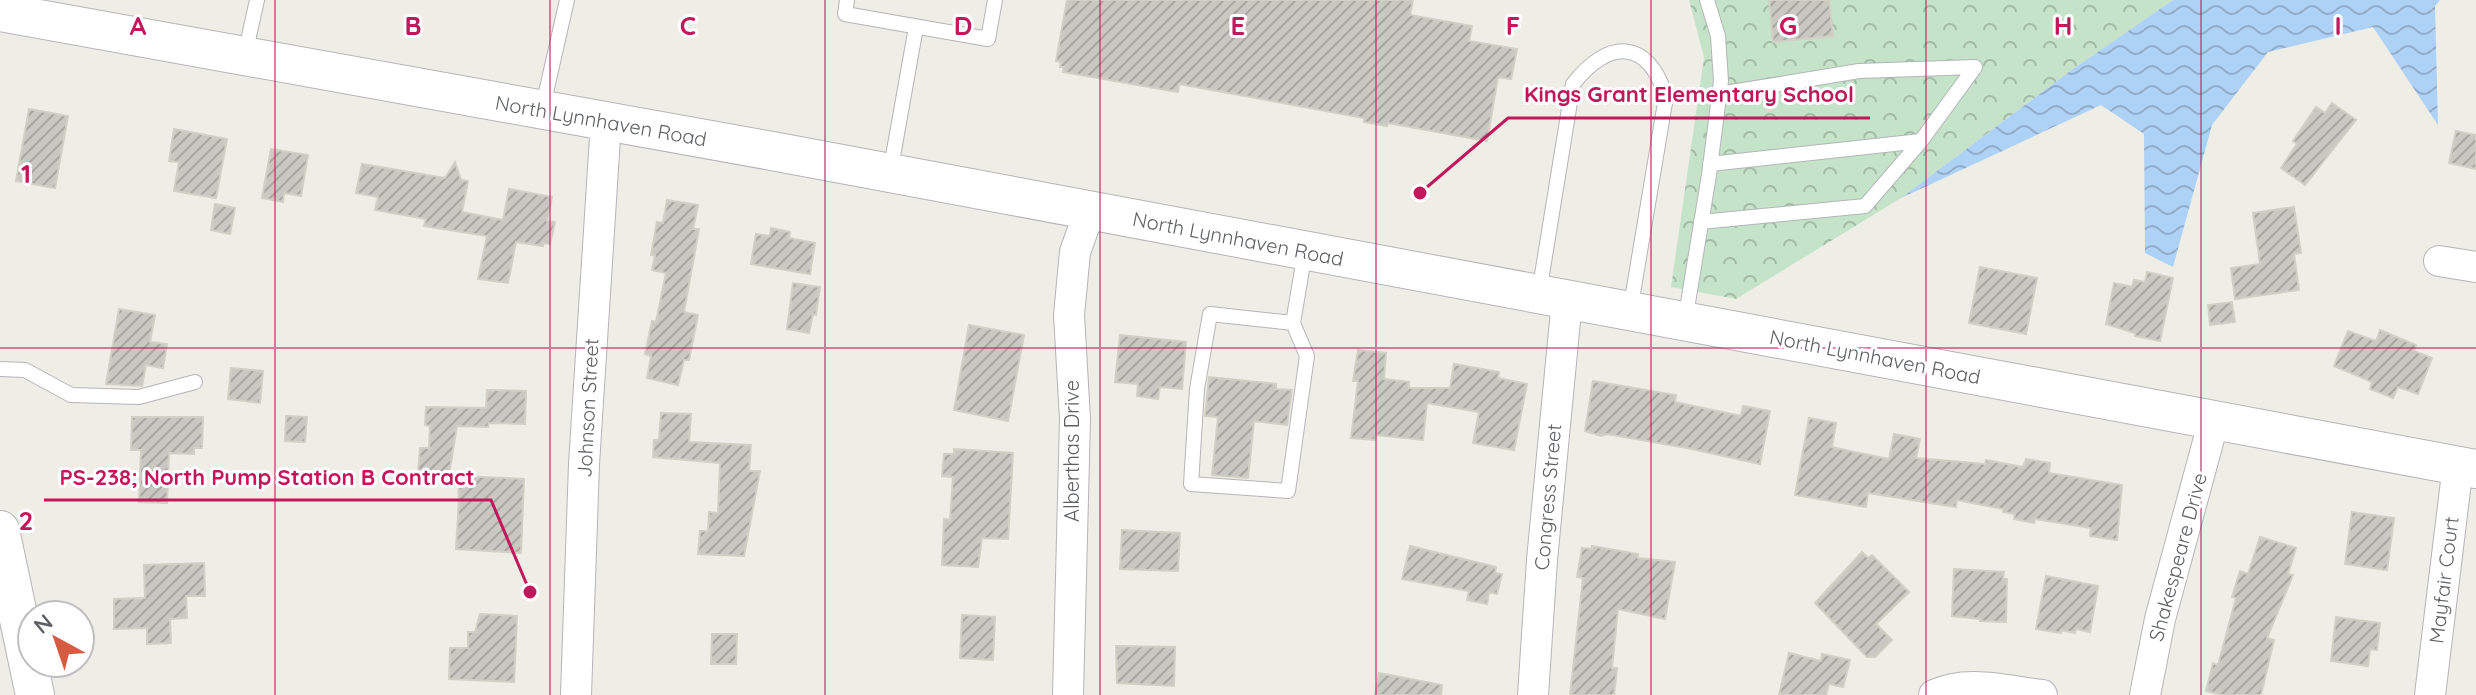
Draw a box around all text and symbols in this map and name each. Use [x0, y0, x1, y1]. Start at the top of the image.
text: A [130, 9, 147, 42]
text: B [404, 9, 422, 42]
text: C [680, 9, 696, 42]
text: D [954, 9, 972, 42]
text: E [1231, 9, 1245, 42]
text: F [1506, 9, 1520, 42]
text: G [1779, 9, 1797, 42]
text: H [2054, 9, 2072, 42]
text: I [2334, 9, 2342, 42]
callout: Kings Grant Elementary School [1508, 72, 1870, 118]
text: Kings Grant Elementary School [1524, 80, 1854, 108]
street label: North Lynnhaven Road [493, 90, 709, 151]
text: 1 [21, 157, 31, 190]
street label: North Lynnhaven Road [1131, 206, 1346, 271]
street label: North Lynnhaven Road [1768, 324, 1983, 389]
street label: Johnson Street [571, 337, 604, 478]
street label: Alberthas Drive [1059, 380, 1084, 522]
street label: Congress Street [1529, 423, 1566, 571]
callout: PS-238; North Pump Station B Contract [44, 454, 491, 500]
text: PS-238; North Pump Station B Contract [60, 463, 474, 491]
street label: Shakespeare Drive [2143, 470, 2212, 644]
text: 2 [19, 504, 33, 537]
street label: Mayfair Court [2423, 515, 2464, 645]
north arrow [16, 599, 96, 679]
text: N [28, 608, 58, 640]

